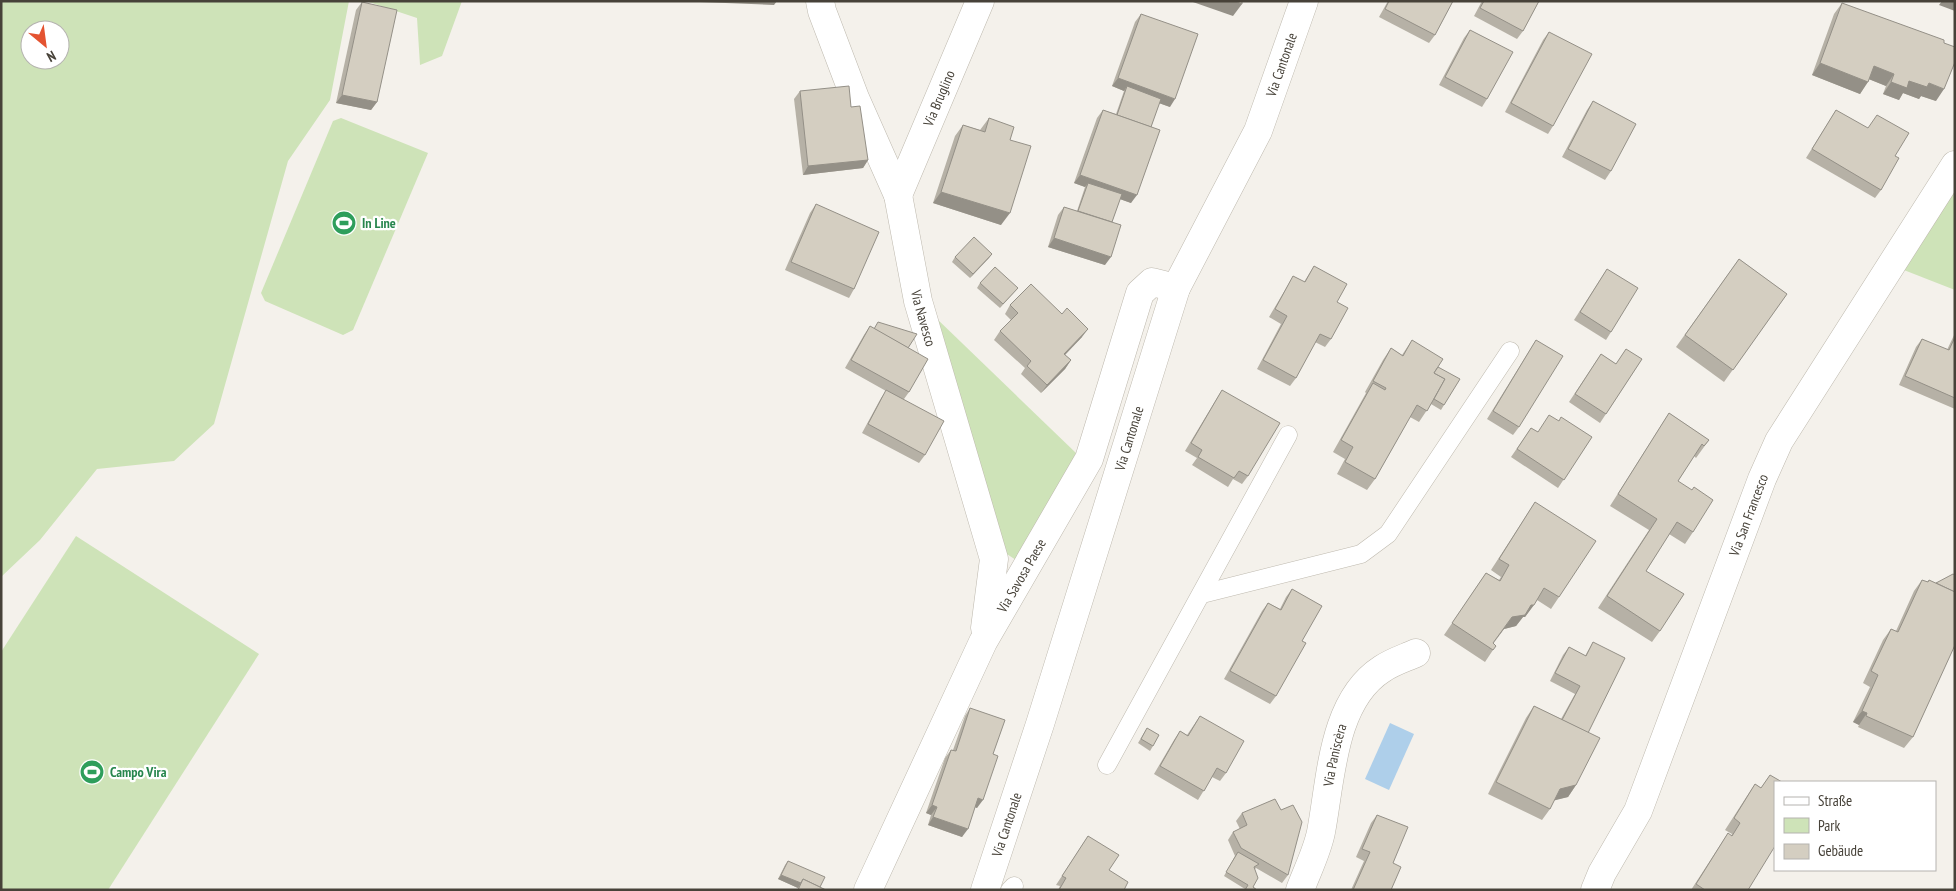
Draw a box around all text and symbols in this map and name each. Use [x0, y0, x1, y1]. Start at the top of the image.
north arrow [20, 20, 70, 70]
street label: Via Cantonale [1261, 30, 1301, 100]
text: N [44, 47, 59, 66]
street label: Via Bruglino [919, 68, 959, 130]
sports icon: In Line [331, 210, 357, 236]
place label: In Line [362, 214, 396, 232]
street label: Via Navesco [907, 287, 940, 348]
street label: Via Cantonale [1110, 404, 1148, 474]
street label: Via San Francesco [1725, 471, 1772, 560]
street label: Via Savosa Paese [992, 535, 1050, 617]
street label: Via Paniscèra [1319, 721, 1351, 789]
sports icon: Campo Vira [79, 759, 105, 785]
place label: Campo Vira [110, 763, 167, 781]
legend [1774, 781, 1936, 871]
street label: Via Cantonale [987, 790, 1026, 860]
text: Straße [1818, 791, 1852, 810]
text: Park [1818, 816, 1840, 835]
text: Gebäude [1818, 841, 1863, 860]

